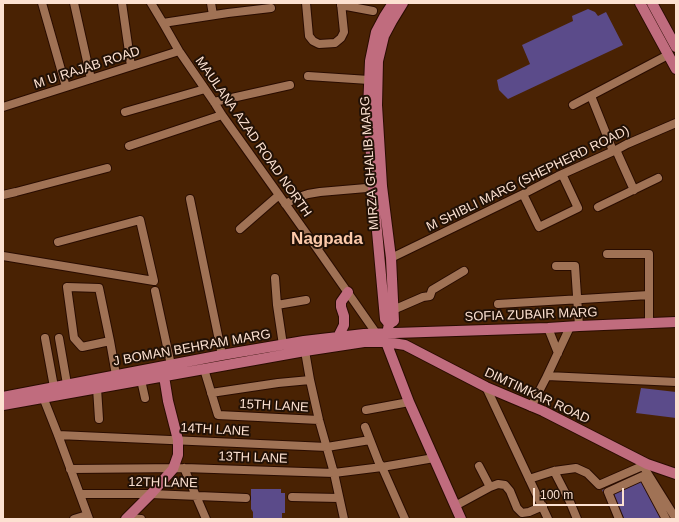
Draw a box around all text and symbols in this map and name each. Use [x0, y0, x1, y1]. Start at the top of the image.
street label: M U RAJAB ROAD [32, 44, 142, 92]
street label: MAULANA AZAD ROAD NORTH [192, 54, 314, 220]
street label: MIRZA GHALIB MARG [358, 95, 382, 231]
street label: M SHIBLI MARG (SHEPHERD ROAD) [424, 123, 632, 235]
district label: Nagpada [291, 229, 363, 249]
street label: SOFIA ZUBAIR MARG [464, 305, 598, 325]
street label: J BOMAN BEHRAM MARG [112, 326, 272, 370]
street label: DIMTIMKAR ROAD [482, 365, 592, 427]
street label: 15TH LANE [239, 396, 309, 416]
street label: 14TH LANE [180, 420, 250, 440]
street label: 13TH LANE [218, 449, 288, 467]
street label: 12TH LANE [128, 475, 198, 491]
scale bar [535, 480, 626, 506]
text: 100 m [540, 488, 573, 502]

